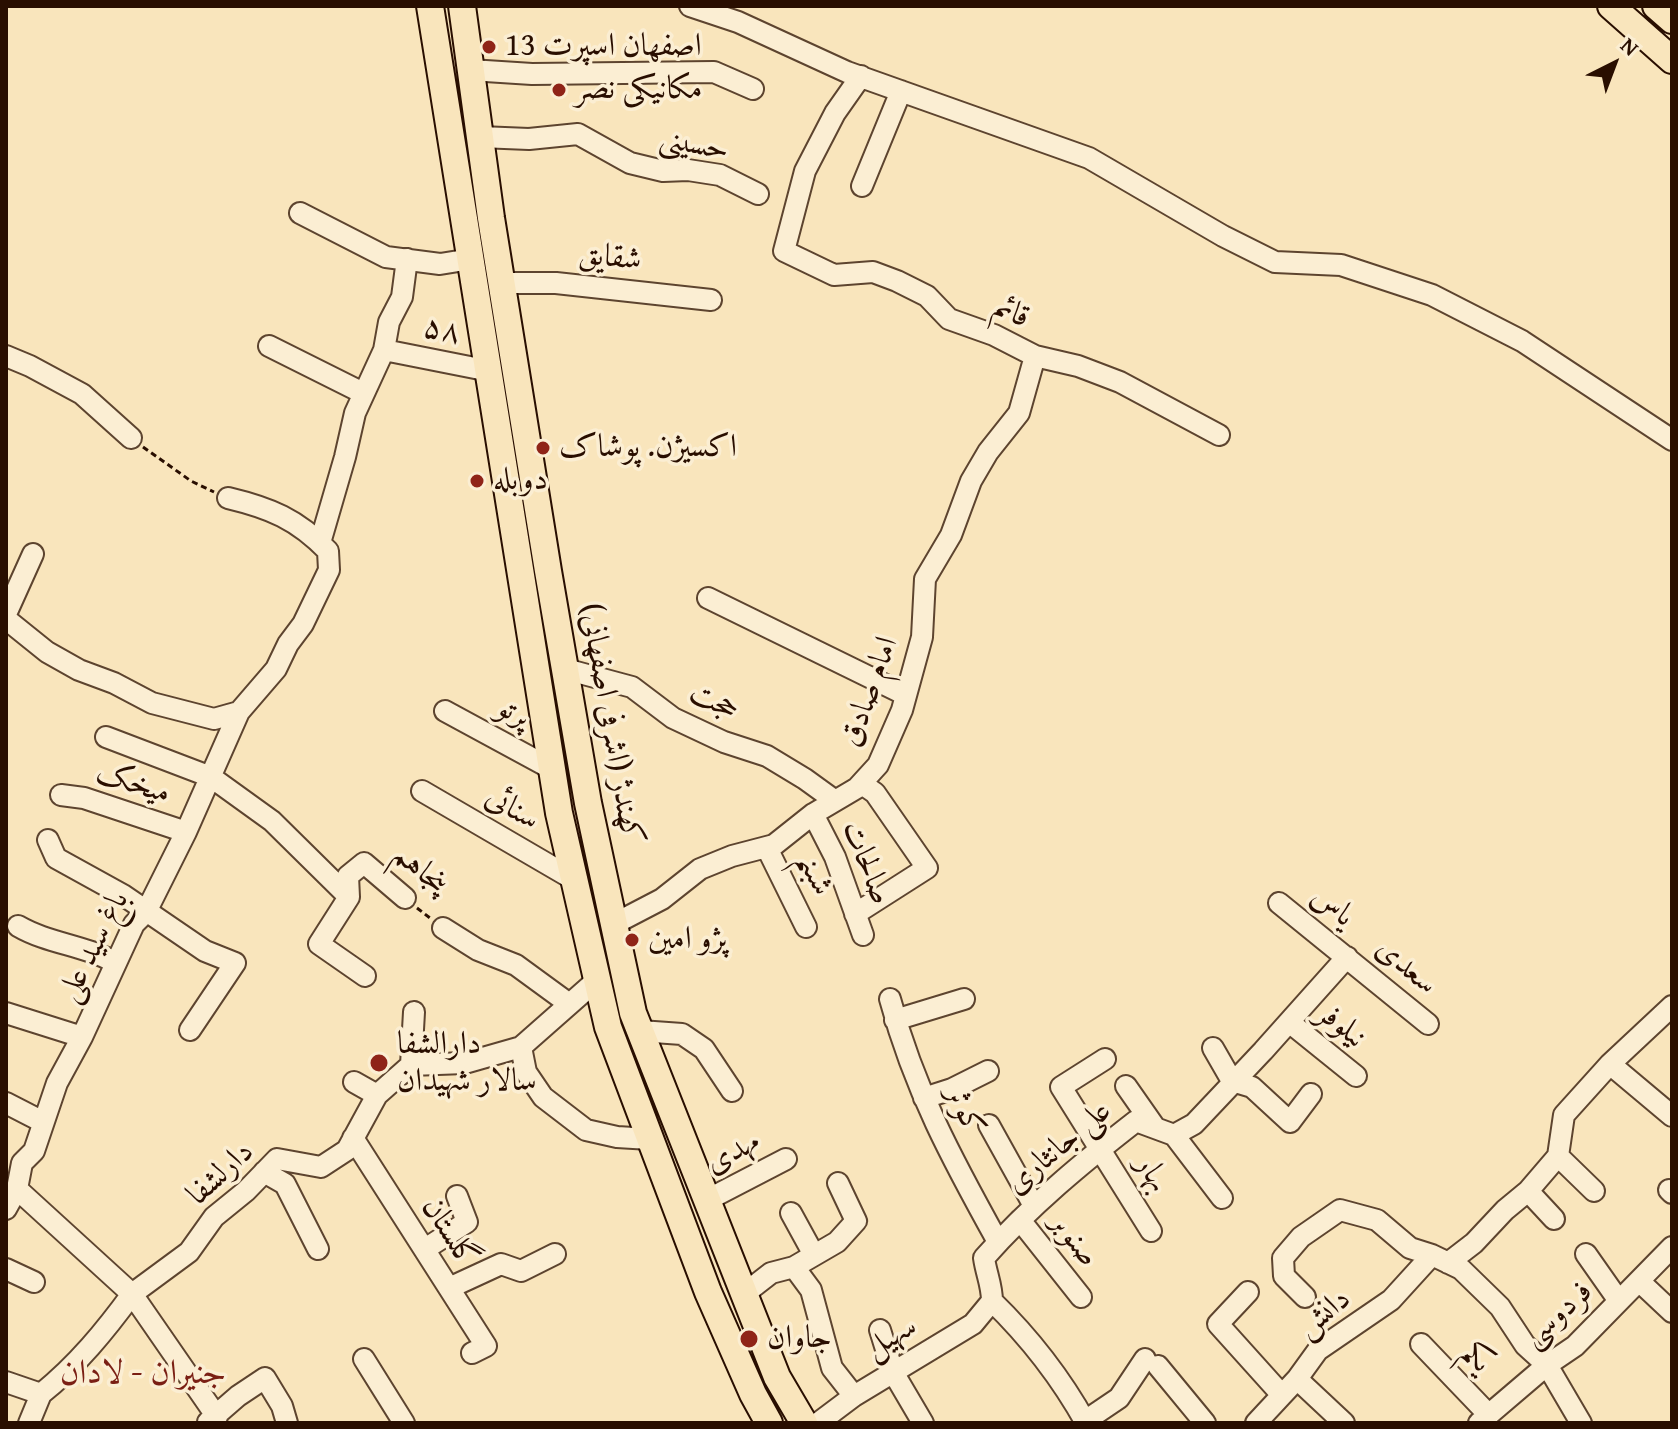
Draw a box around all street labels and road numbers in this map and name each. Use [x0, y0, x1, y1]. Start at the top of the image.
street label: حسینی [656, 119, 732, 171]
street label: شقایق [577, 236, 643, 280]
street label: قائم [987, 288, 1035, 338]
street label: ۵۸ [420, 309, 464, 353]
street label: کهندژ (اشرفی اصفهانی) [570, 600, 650, 848]
street label: امام صادق [832, 632, 908, 752]
street label: حجت [683, 674, 745, 730]
street label: پرتو [490, 688, 536, 738]
street label: میخک [91, 755, 175, 813]
street label: سنائی [478, 778, 546, 840]
street label: صالحات [832, 816, 900, 910]
street label: پنجاهم [385, 836, 455, 904]
street label: شبنم [787, 846, 841, 902]
street label: یاس [1302, 878, 1362, 936]
street label: باغ سید علی [50, 885, 138, 1009]
street label: سعدی [1367, 930, 1445, 1004]
street label: نیلوفر [1308, 995, 1374, 1057]
street label: کوثر [936, 1080, 992, 1142]
street label: علی جانثاری [998, 1093, 1120, 1203]
street label: مهدی [699, 1123, 767, 1183]
street label: دارلشفا [180, 1134, 262, 1214]
street label: بهار [1126, 1148, 1178, 1200]
street label: گلستان [412, 1190, 486, 1276]
street label: صنوبر [1041, 1205, 1107, 1275]
street label: فردوسی [1515, 1273, 1601, 1357]
street label: دانش [1289, 1280, 1359, 1348]
street label: سهیل [858, 1308, 924, 1368]
street label: یکم [1452, 1334, 1500, 1382]

